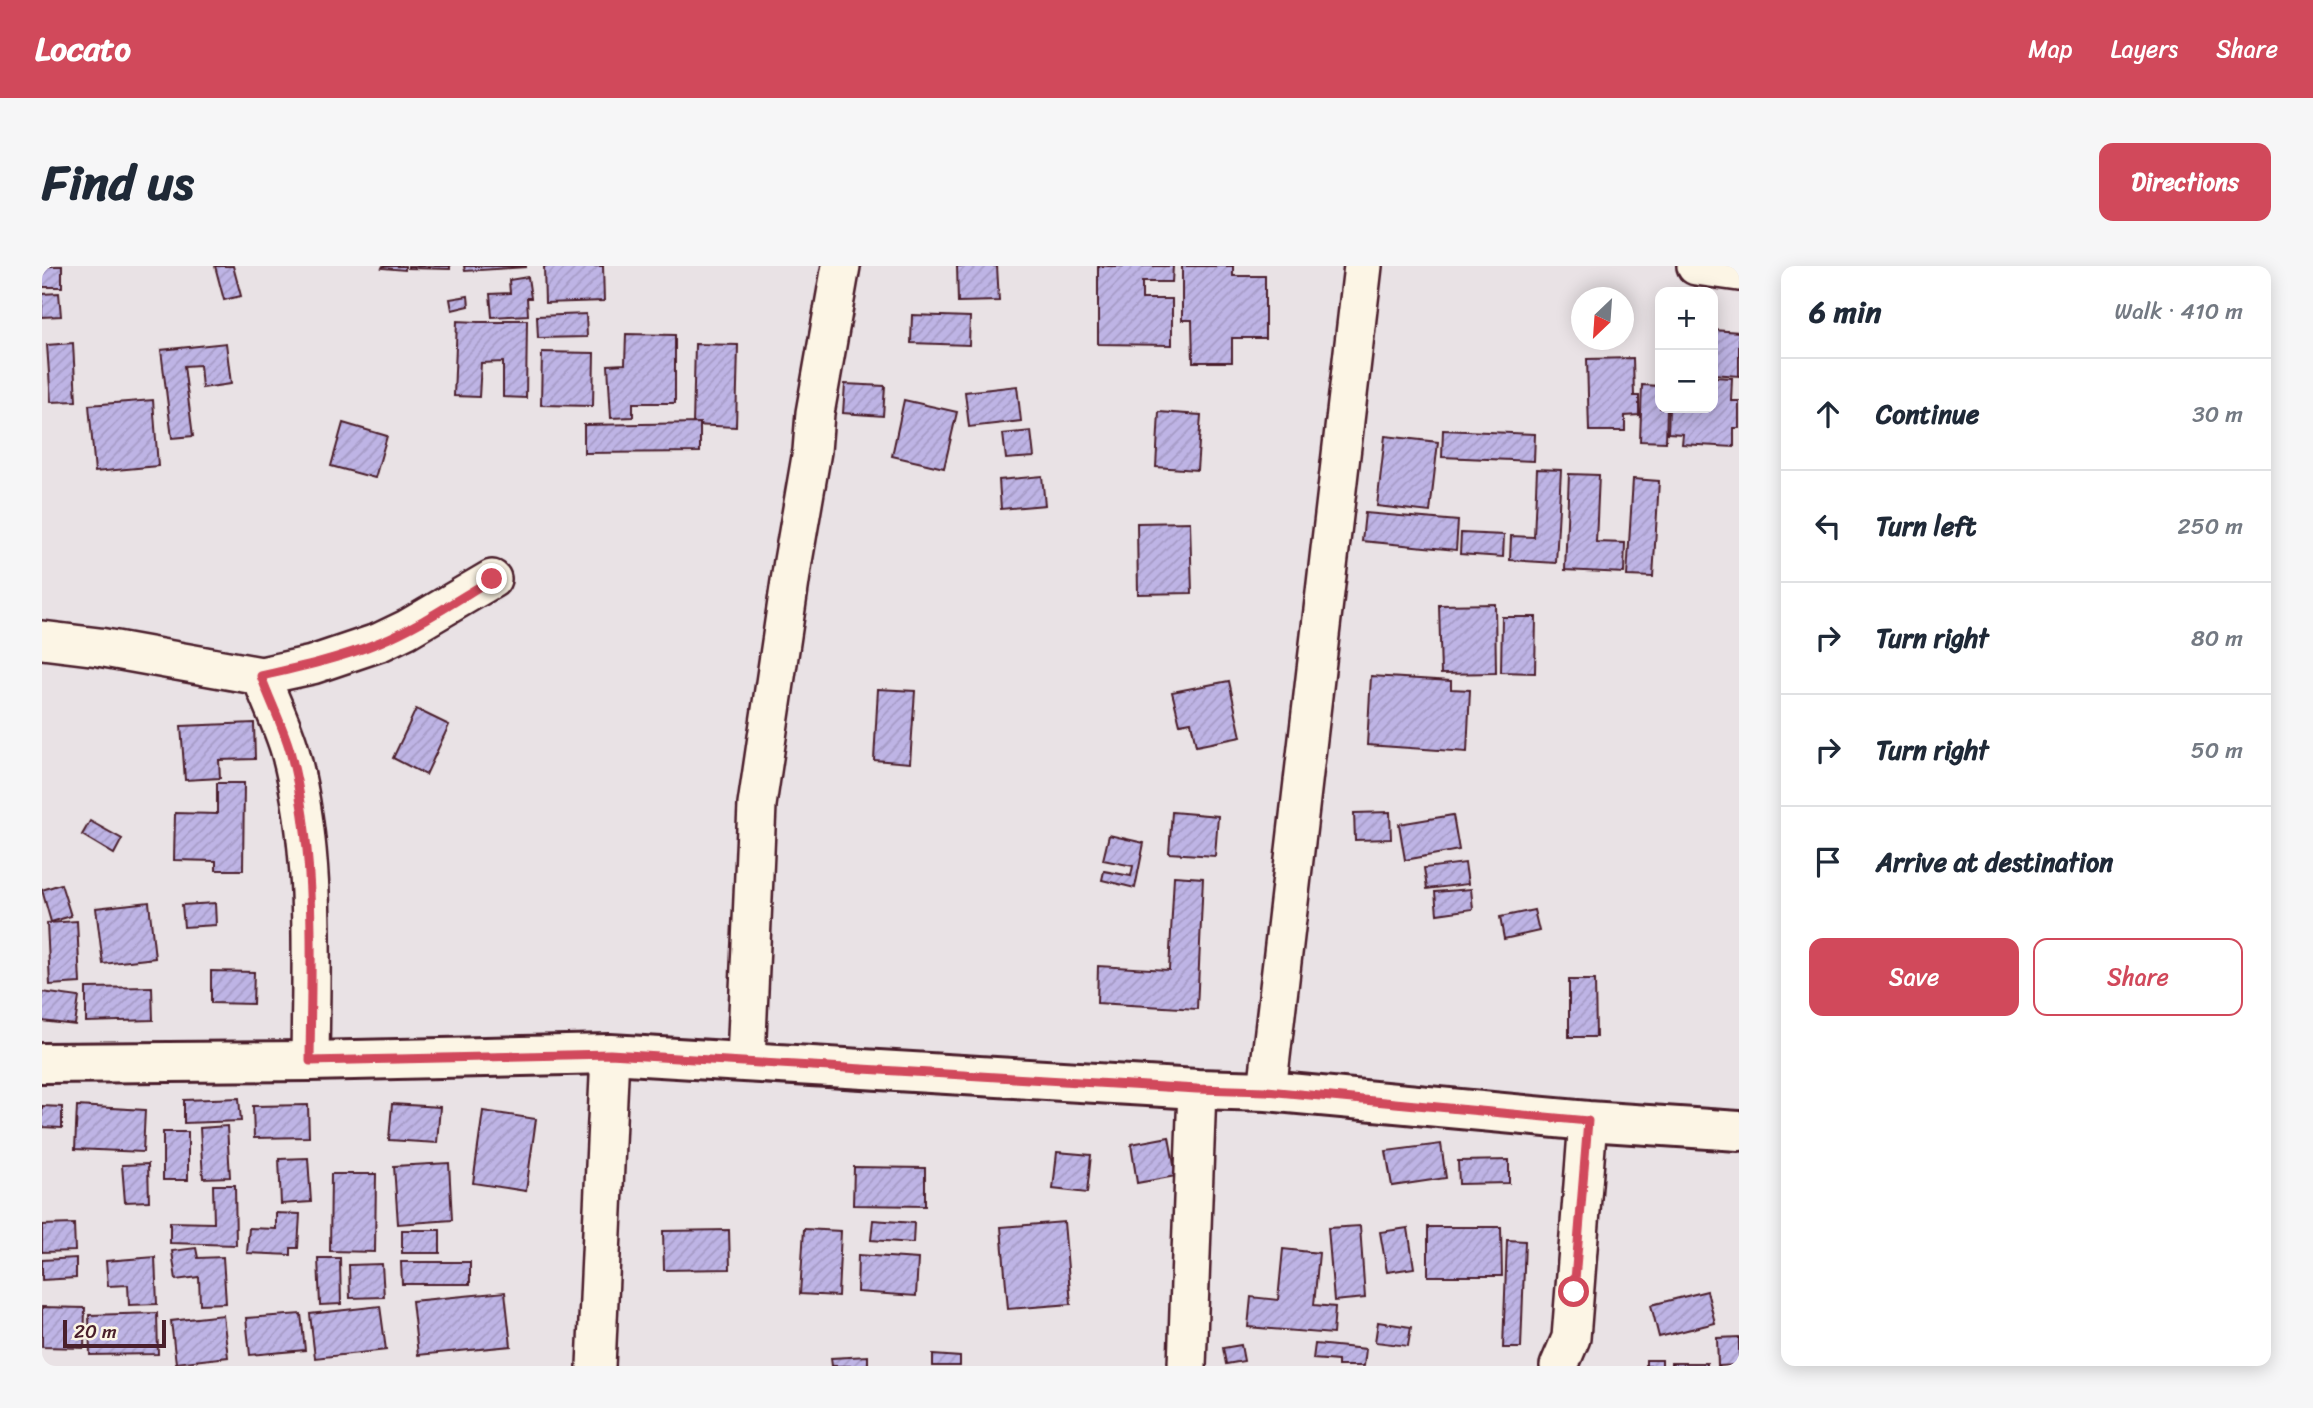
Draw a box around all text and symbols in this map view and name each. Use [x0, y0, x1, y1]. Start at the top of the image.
text: Locato [35, 20, 131, 78]
text: Map [2028, 28, 2073, 70]
text: Layers [2111, 28, 2178, 70]
text: Share [2216, 28, 2278, 70]
text: Find us [42, 139, 194, 226]
button: Directions [2099, 143, 2271, 221]
text: 6 min [1809, 285, 1881, 339]
north arrow [1571, 287, 1634, 350]
map controls [1655, 287, 1718, 413]
button: + [1655, 287, 1718, 350]
text: Walk · 410 m [2114, 291, 2243, 332]
button: − [1655, 350, 1718, 413]
text: Continue [1876, 391, 1979, 437]
text: 30 m [2192, 394, 2243, 435]
icon: ahead [1809, 395, 1847, 433]
text: Turn left [1876, 503, 1976, 549]
text: 250 m [2177, 506, 2243, 547]
icon: left [1809, 507, 1847, 545]
route end [476, 563, 507, 594]
text: Turn right [1876, 615, 1989, 661]
text: 80 m [2191, 618, 2243, 659]
icon: right [1809, 619, 1847, 657]
text: Turn right [1876, 727, 1989, 773]
text: 50 m [2191, 730, 2243, 771]
icon: right [1809, 731, 1847, 769]
text: Arrive at destination [1876, 839, 2113, 885]
icon: arrive [1809, 843, 1847, 881]
button: Save [1809, 938, 2019, 1016]
button: Share [2033, 938, 2243, 1016]
route start [1558, 1276, 1589, 1307]
text: 20 m [74, 1315, 117, 1348]
scale bar [63, 1317, 166, 1349]

